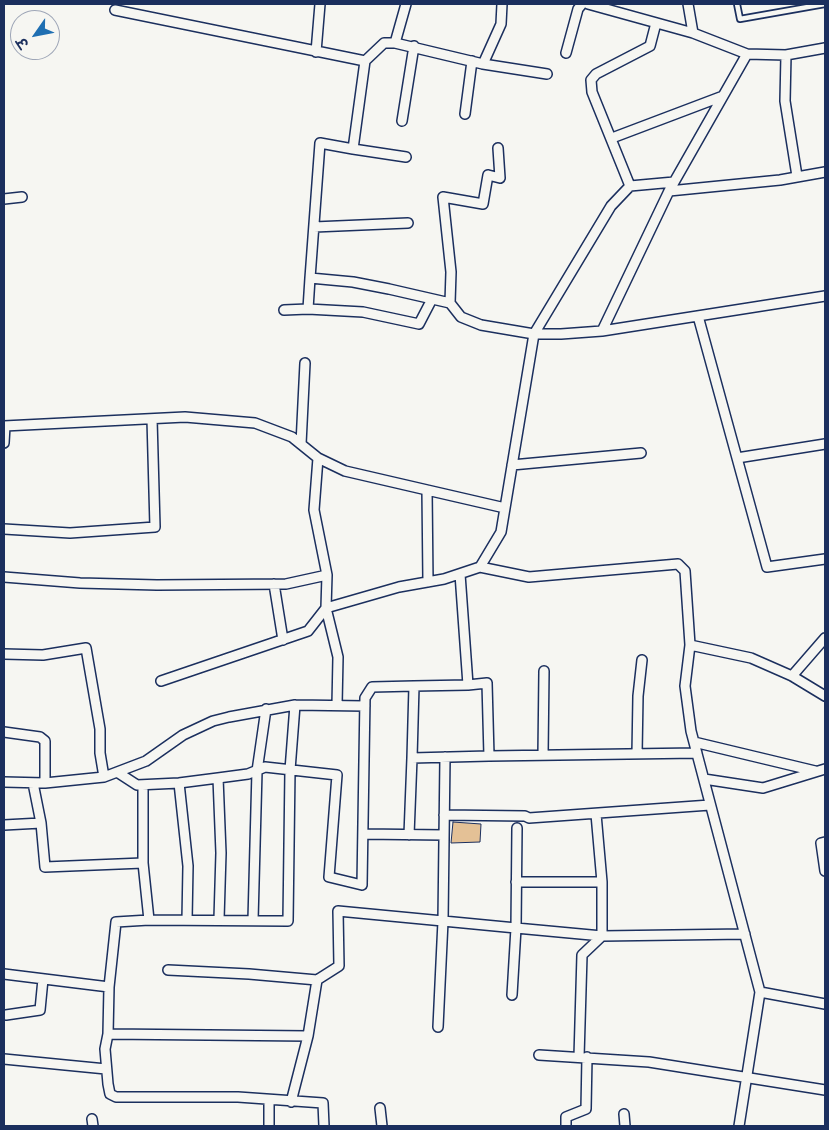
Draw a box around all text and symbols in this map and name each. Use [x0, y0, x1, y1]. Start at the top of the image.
north arrow [10, 10, 60, 60]
text: उ [13, 34, 33, 51]

